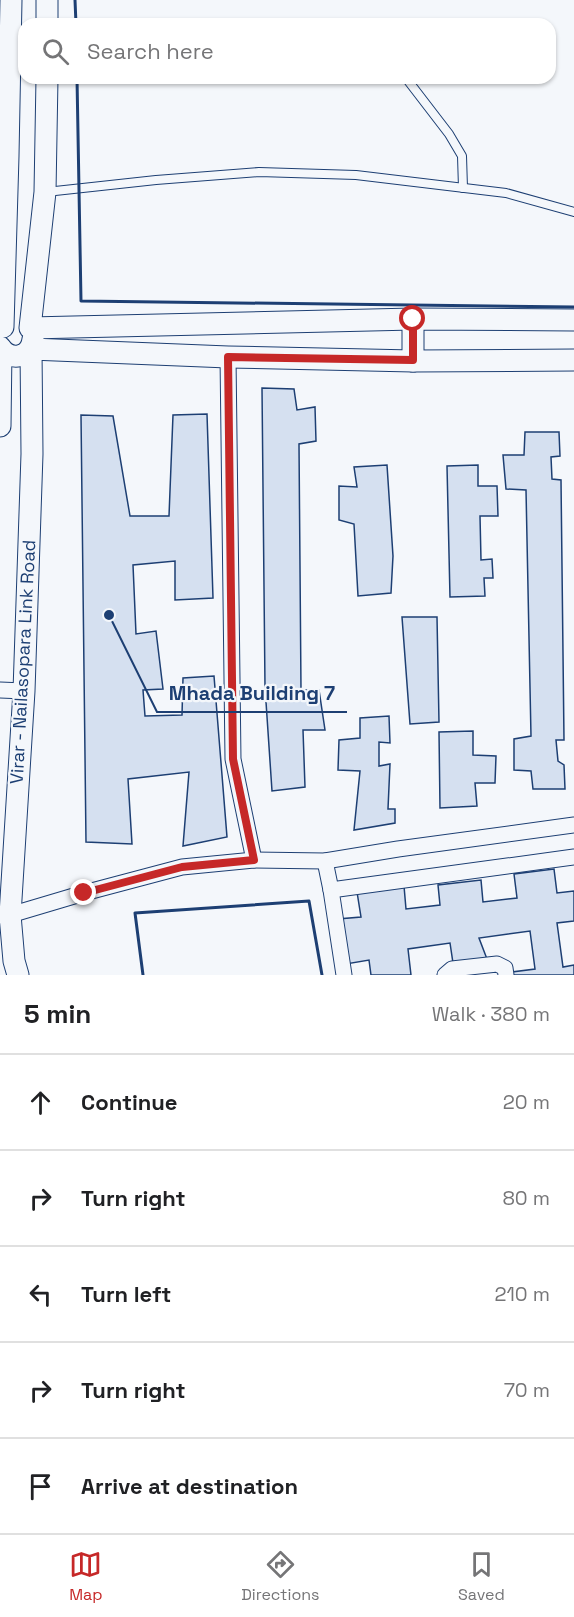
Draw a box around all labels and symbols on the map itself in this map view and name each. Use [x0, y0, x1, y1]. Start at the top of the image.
route start [399, 305, 425, 331]
street label: Virar - Nailasopara Link Road [5, 539, 40, 785]
callout: Mhada Building 7 [157, 674, 347, 712]
text: Mhada Building 7 [169, 680, 335, 706]
route end [70, 879, 96, 905]

